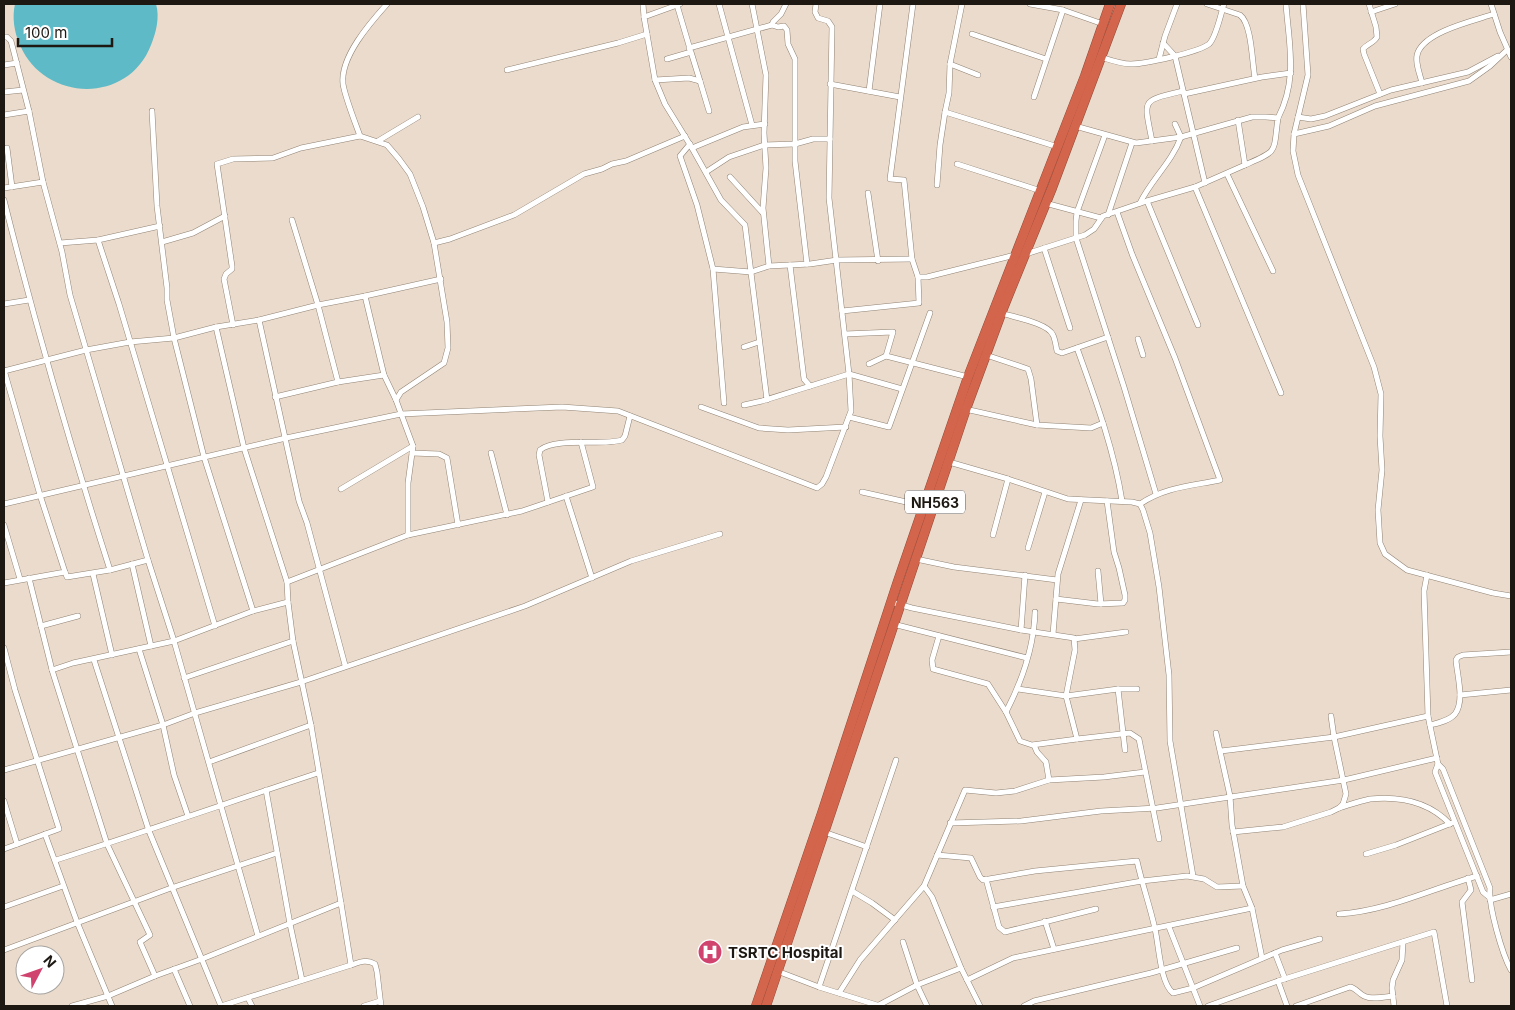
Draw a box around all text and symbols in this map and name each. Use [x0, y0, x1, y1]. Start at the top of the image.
scale bar [18, 15, 111, 47]
text: 100 m [25, 23, 67, 42]
road number: NH563 [905, 491, 965, 514]
hospital icon: TSRTC Hospital [697, 939, 723, 965]
place label: TSRTC Hospital [728, 943, 843, 962]
north arrow [15, 945, 65, 995]
text: N [40, 952, 60, 971]

